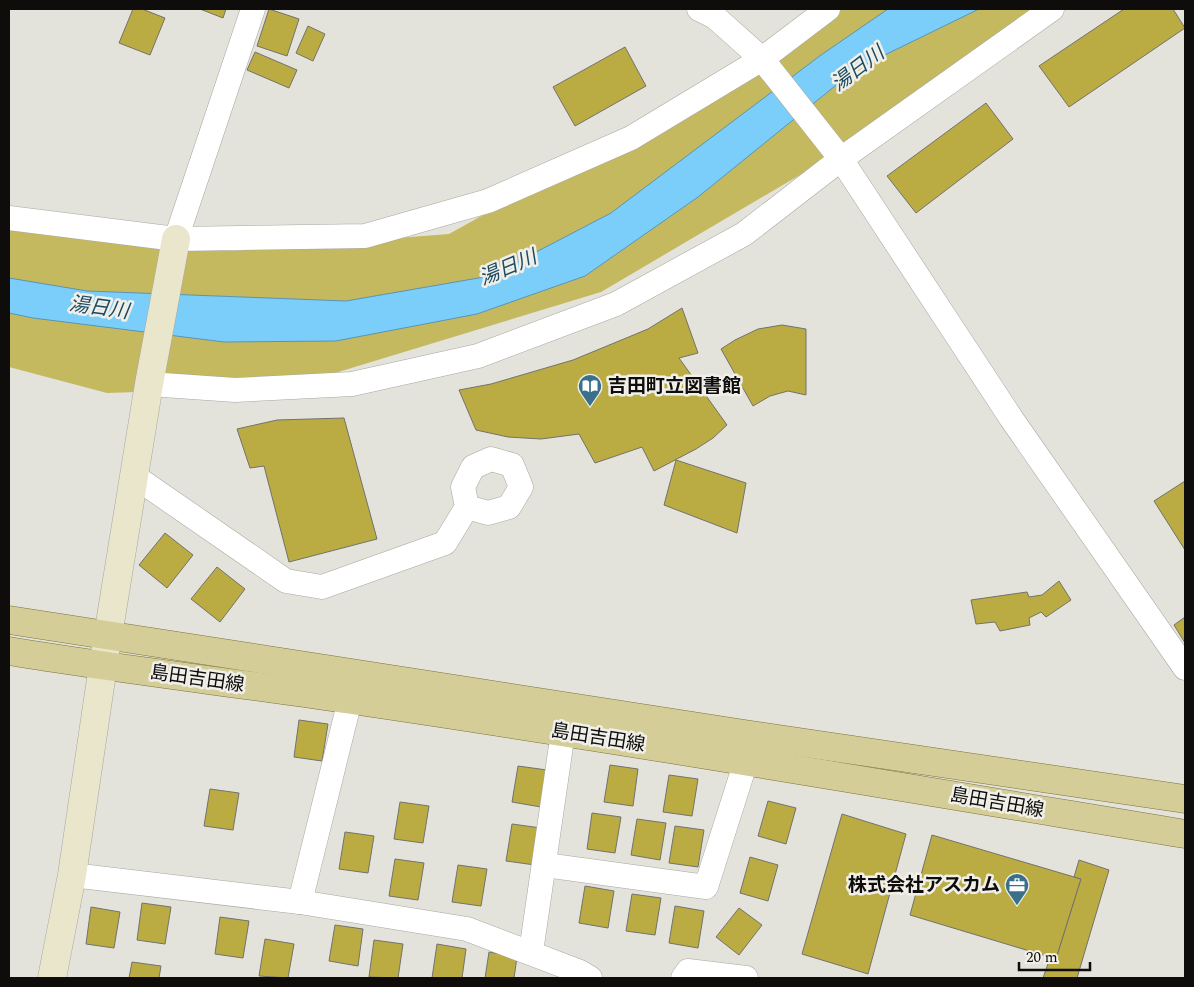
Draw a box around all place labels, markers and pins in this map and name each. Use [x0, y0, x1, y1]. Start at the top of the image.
place label: 吉田町立図書館 [608, 372, 741, 401]
library icon: 吉田町立図書館 [577, 373, 603, 407]
place label: 株式会社アスカム [848, 871, 1000, 900]
office icon: 株式会社アスカム [1004, 872, 1030, 906]

